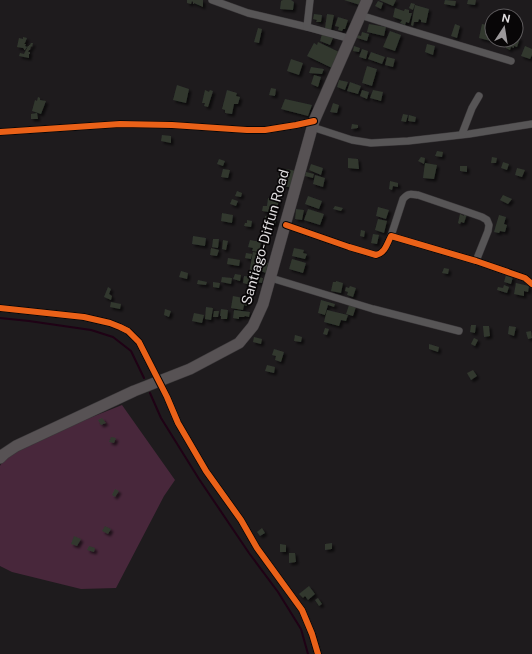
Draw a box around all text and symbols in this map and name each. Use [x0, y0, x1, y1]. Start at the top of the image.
north arrow [484, 8, 524, 48]
text: N [501, 11, 512, 25]
street label: Santiago-Diffun Road [238, 167, 292, 307]

